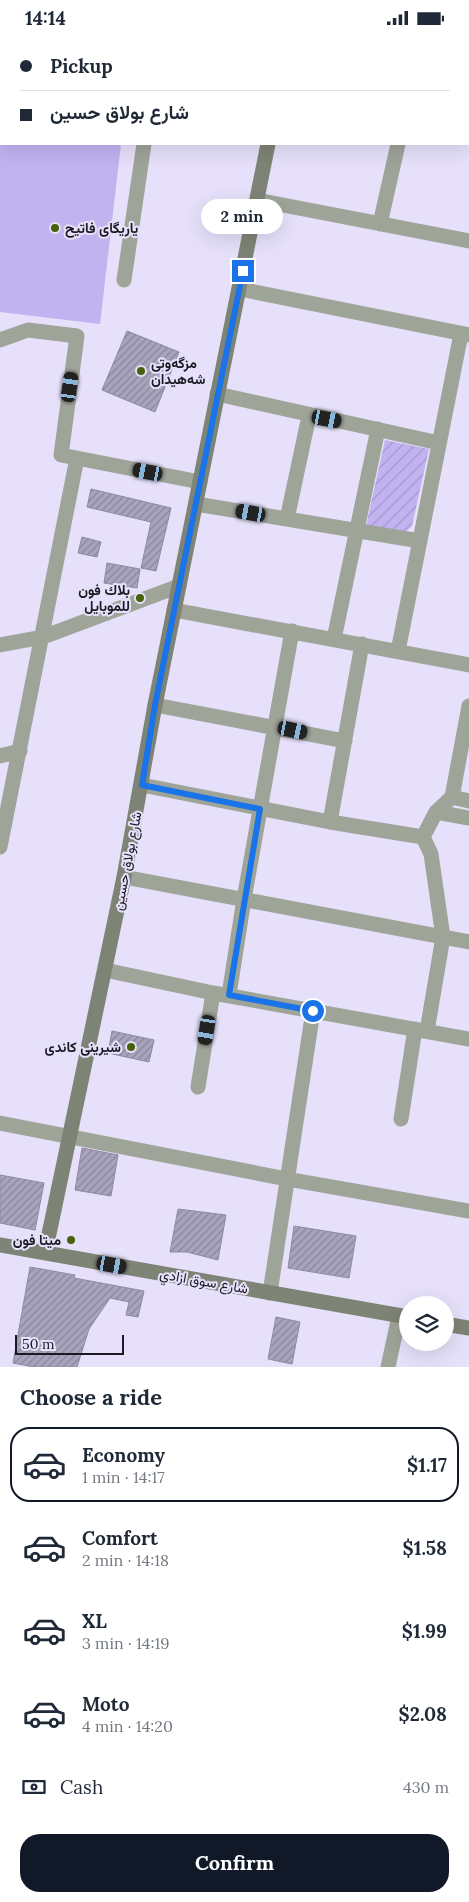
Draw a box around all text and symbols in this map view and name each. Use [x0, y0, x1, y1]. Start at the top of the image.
text: 14:14 [25, 6, 66, 30]
text: Pickup [50, 54, 113, 78]
text: شارع بولاق حسين [50, 100, 189, 124]
callout: 2 min [202, 199, 284, 233]
text: 2 min [221, 206, 263, 226]
place label: یاریگای فاتیح [65, 219, 138, 238]
marker: یاریگای فاتیح [49, 222, 61, 234]
route end [232, 260, 254, 282]
place label: مزگەوتی شەهیدان [151, 354, 206, 388]
marker: مزگەوتی شەهیدان [135, 365, 147, 377]
car [60, 371, 79, 403]
car [310, 409, 343, 429]
car [131, 462, 164, 482]
car [234, 503, 267, 523]
place label: بلاك فون للموبايل [78, 581, 130, 615]
marker: بلاك فون للموبايل [134, 592, 146, 604]
car [276, 720, 309, 740]
street label: شارع بولاق حسين [109, 810, 147, 912]
route start [302, 1000, 324, 1022]
car [197, 1014, 216, 1046]
place label: شیرینی کاندی [45, 1038, 121, 1056]
marker: شیرینی کاندی [125, 1041, 137, 1053]
place label: ميتا فون [13, 1231, 61, 1249]
marker: ميتا فون [65, 1234, 77, 1246]
car [95, 1255, 128, 1275]
street label: شارع سوق ازادي [158, 1264, 250, 1301]
map controls [399, 1296, 454, 1351]
button: layers [399, 1296, 454, 1351]
scale bar [15, 1332, 124, 1355]
text: 50 m [22, 1335, 55, 1353]
text: Choose a ride [20, 1383, 162, 1411]
icon: car [22, 1442, 67, 1487]
text: Economy [82, 1443, 165, 1467]
text: $1.17 [407, 1453, 447, 1477]
text: 1 min · 14:17 [82, 1467, 165, 1487]
icon: car [22, 1525, 67, 1570]
text: Comfort [82, 1526, 158, 1550]
text: $1.58 [403, 1536, 447, 1560]
text: 2 min · 14:18 [82, 1550, 169, 1570]
icon: car [22, 1608, 67, 1653]
text: XL [82, 1609, 107, 1633]
text: $1.99 [402, 1619, 447, 1643]
text: 3 min · 14:19 [82, 1633, 170, 1653]
icon: car [22, 1691, 67, 1736]
text: Moto [82, 1692, 129, 1716]
text: $2.08 [399, 1702, 447, 1726]
text: 4 min · 14:20 [82, 1716, 173, 1736]
icon: cash [20, 1773, 48, 1801]
text: Cash [60, 1775, 103, 1799]
text: 430 m [403, 1777, 449, 1797]
button: Confirm [20, 1834, 449, 1892]

